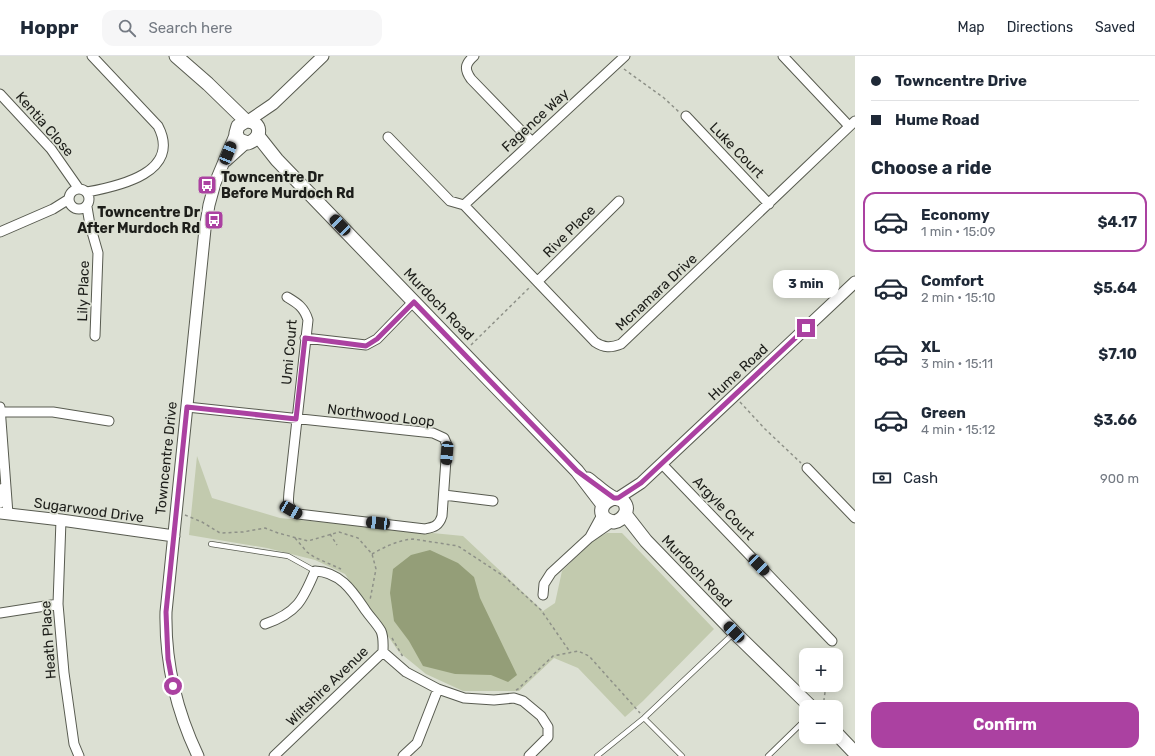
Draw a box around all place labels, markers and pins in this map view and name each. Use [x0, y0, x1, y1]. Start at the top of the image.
place label: Towncentre Dr Before Murdoch Rd [221, 169, 355, 202]
bus stop icon: Towncentre Dr Before Murdoch Rd [196, 174, 218, 196]
place label: Towncentre Dr After Murdoch Rd [77, 204, 201, 237]
bus stop icon: Towncentre Dr After Murdoch Rd [203, 209, 225, 231]

